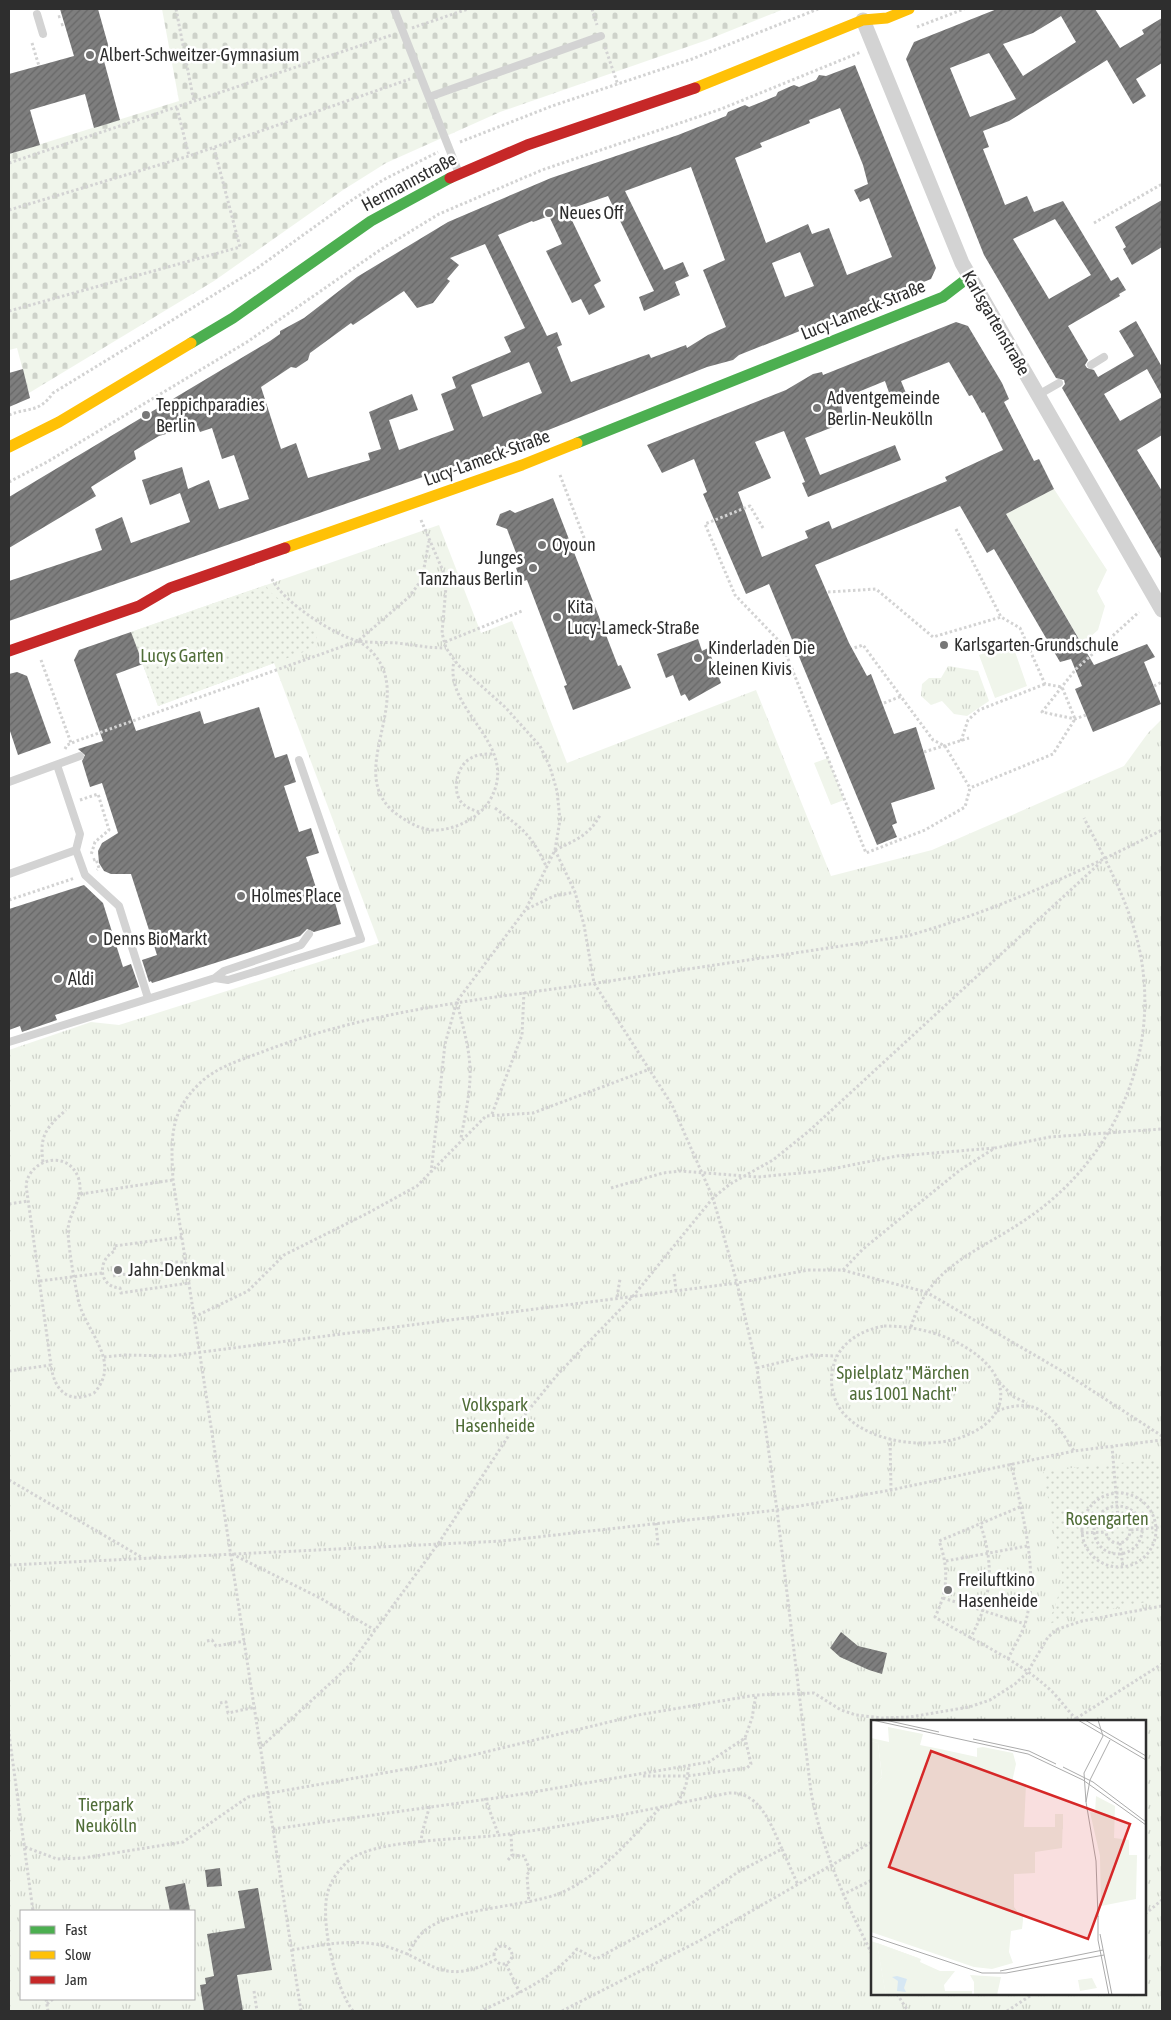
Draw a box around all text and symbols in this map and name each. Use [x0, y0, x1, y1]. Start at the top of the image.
place label: Albert-Schweitzer-Gymnasium [100, 44, 300, 65]
marker: Albert-Schweitzer-Gymnasium [84, 49, 96, 61]
street label: Hermannstraße [358, 148, 460, 215]
place label: Neues Off [559, 202, 624, 223]
marker: Neues Off [543, 207, 555, 219]
street label: Karlsgartenstraße [958, 267, 1035, 379]
street label: Lucy-Lameck-Straße [798, 275, 928, 344]
place label: Adventgemeinde Berlin-Neukölln [827, 387, 940, 429]
place label: Teppichparadies Berlin [156, 394, 265, 436]
marker: Adventgemeinde Berlin-Neukölln [811, 402, 823, 414]
marker: Teppichparadies Berlin [140, 409, 152, 421]
street label: Lucy-Lameck-Straße [421, 425, 553, 490]
place label: Oyoun [552, 534, 596, 555]
marker: Oyoun [536, 539, 548, 551]
place label: Junges Tanzhaus Berlin [419, 547, 523, 589]
marker: Junges Tanzhaus Berlin [527, 562, 539, 574]
place label: Kita Lucy-Lameck-Straße [567, 596, 699, 638]
marker: Kita Lucy-Lameck-Straße [551, 611, 563, 623]
place label: Karlsgarten-Grundschule [954, 634, 1119, 655]
place label: Kinderladen Die kleinen Kivis [708, 637, 815, 679]
marker: Karlsgarten-Grundschule [938, 639, 950, 651]
park label: Lucys Garten [140, 645, 224, 666]
marker: Kinderladen Die kleinen Kivis [692, 652, 704, 664]
place label: Holmes Place [251, 885, 341, 906]
marker: Holmes Place [235, 890, 247, 902]
place label: Denns BioMarkt [103, 928, 208, 949]
marker: Denns BioMarkt [87, 933, 99, 945]
place label: Aldi [68, 968, 94, 989]
marker: Aldi [52, 973, 64, 985]
place label: Jahn-Denkmal [128, 1259, 225, 1280]
marker: Jahn-Denkmal [112, 1264, 124, 1276]
park label: Spielplatz "Märchen aus 1001 Nacht" [837, 1362, 969, 1404]
park label: Volkspark Hasenheide [455, 1394, 535, 1436]
park label: Rosengarten [1065, 1508, 1149, 1529]
place label: Freiluftkino Hasenheide [958, 1569, 1038, 1611]
marker: Freiluftkino Hasenheide [942, 1584, 954, 1596]
inset map [871, 1720, 1146, 1995]
park label: Tierpark Neukölln [75, 1794, 137, 1836]
legend [20, 1910, 195, 2000]
text: Fast [65, 1921, 87, 1938]
text: Slow [65, 1946, 91, 1963]
text: Jam [65, 1971, 88, 1988]

